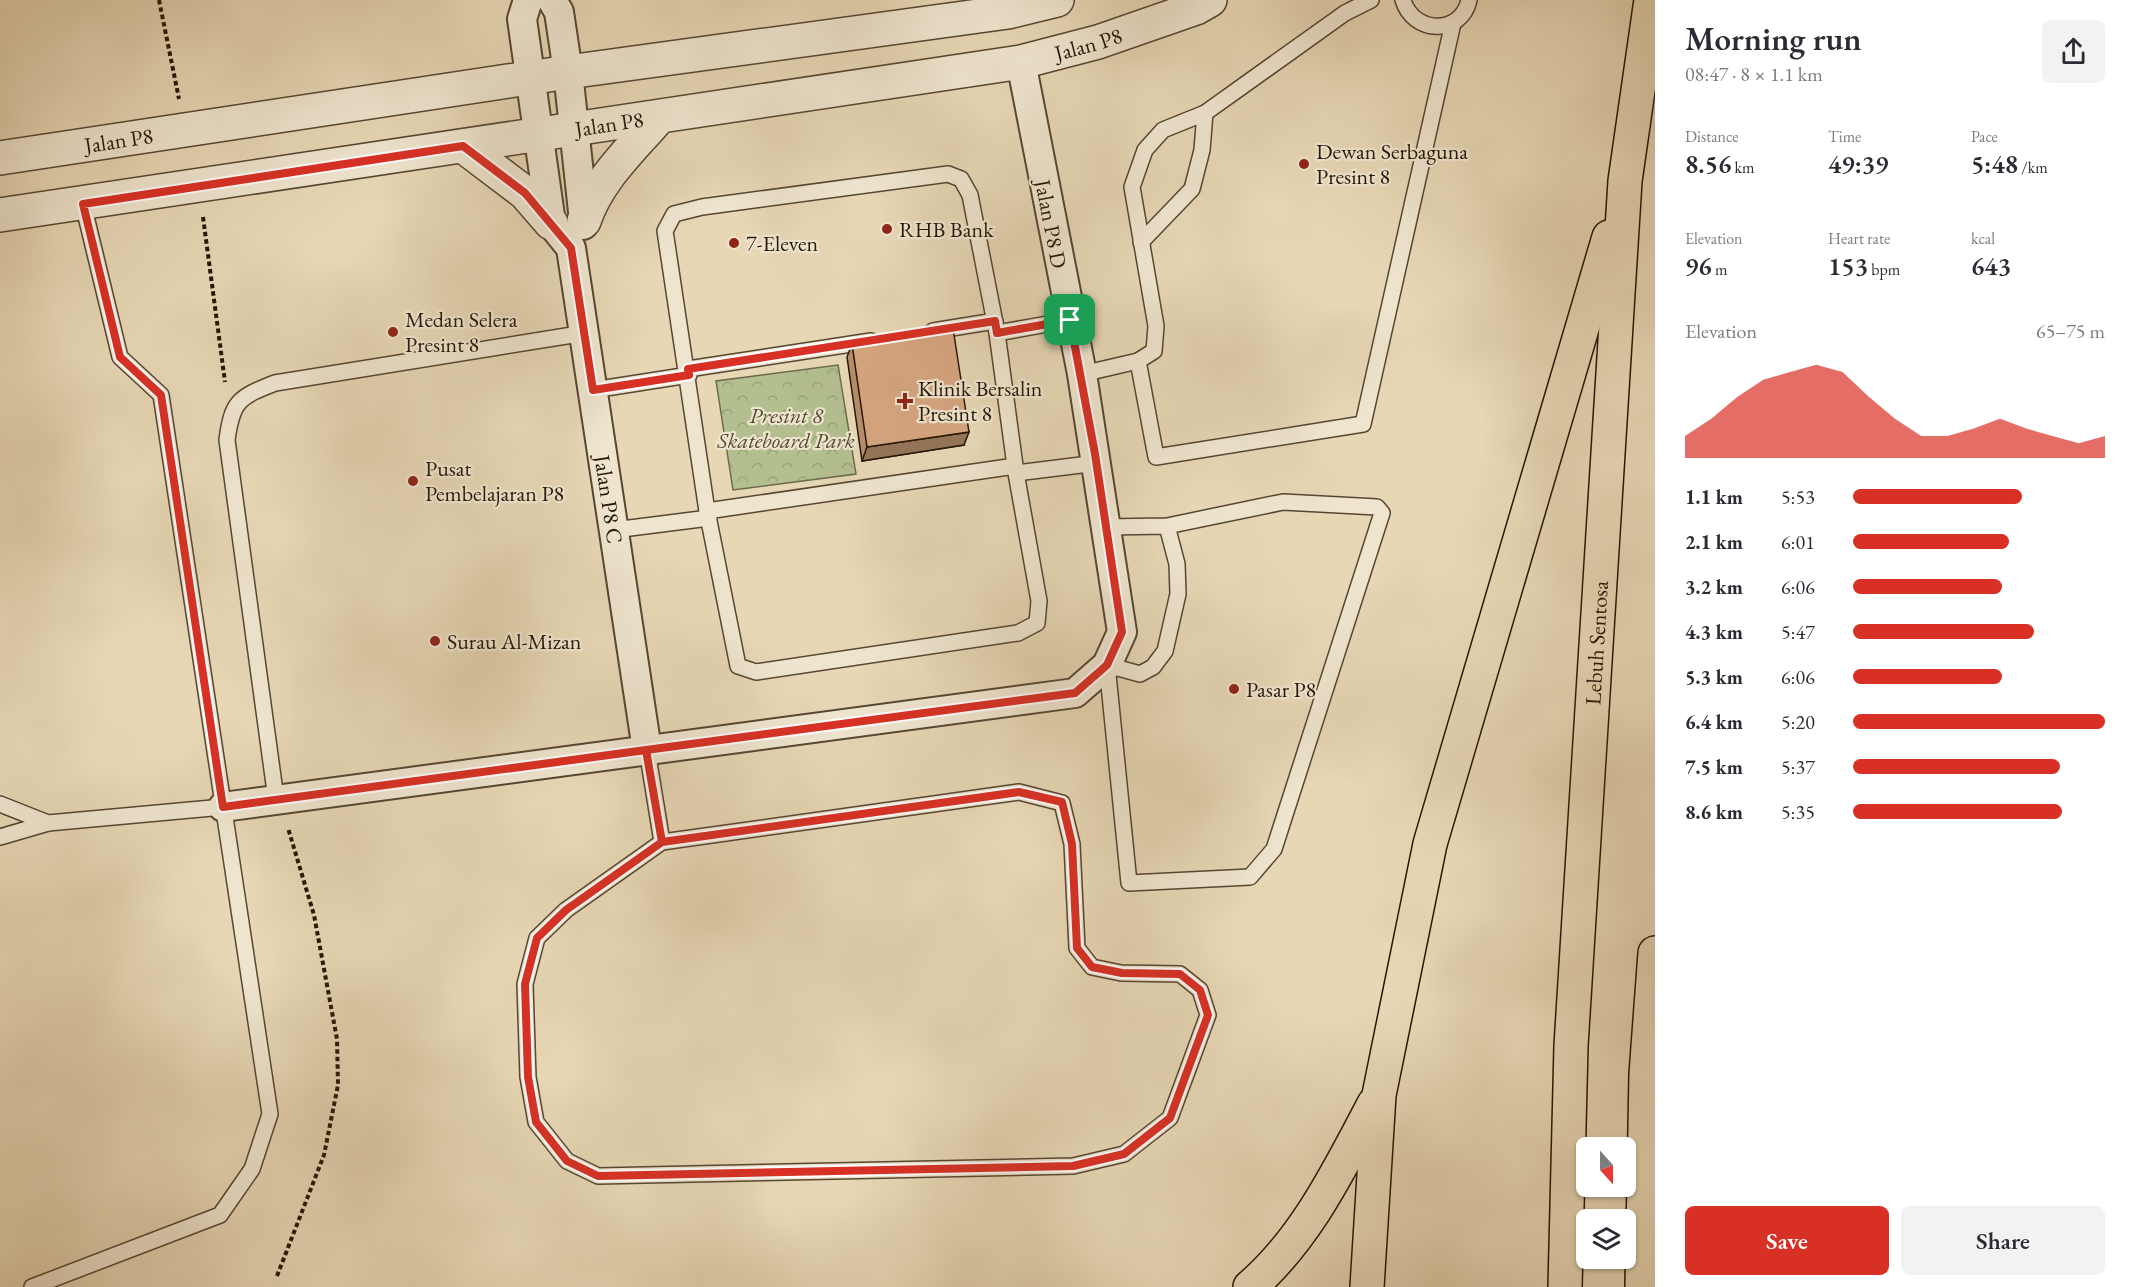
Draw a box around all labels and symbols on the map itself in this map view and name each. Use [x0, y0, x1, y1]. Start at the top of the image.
street label: Jalan P8 [1049, 20, 1126, 68]
street label: Jalan P8 [571, 104, 646, 143]
street label: Jalan P8 [80, 121, 155, 160]
place label: Dewan Serbaguna Presint 8 [1316, 137, 1468, 191]
marker: Dewan Serbaguna Presint 8 [1297, 157, 1311, 171]
street label: Jalan P8 D [1028, 175, 1074, 271]
place label: RHB Bank [899, 215, 994, 244]
marker: RHB Bank [880, 222, 894, 236]
place label: 7-Eleven [746, 229, 819, 258]
marker: 7-Eleven [727, 236, 741, 250]
pin [1044, 294, 1095, 345]
place label: Medan Selera Presint 8 [405, 305, 518, 359]
marker: Medan Selera Presint 8 [386, 325, 400, 339]
place label: Klinik Bersalin Presint 8 [918, 374, 1043, 428]
marker: Klinik Bersalin Presint 8 [896, 392, 914, 410]
park label: Presint 8 Skateboard Park [716, 401, 855, 455]
street label: Jalan P8 C [588, 451, 630, 545]
place label: Pusat Pembelajaran P8 [425, 454, 564, 508]
marker: Pusat Pembelajaran P8 [406, 474, 420, 488]
street label: Lebuh Sentosa [1578, 580, 1615, 706]
place label: Surau Al-Mizan [447, 627, 582, 656]
marker: Surau Al-Mizan [428, 634, 442, 648]
place label: Pasar P8 [1246, 675, 1316, 704]
marker: Pasar P8 [1227, 682, 1241, 696]
north arrow [1576, 1137, 1636, 1197]

